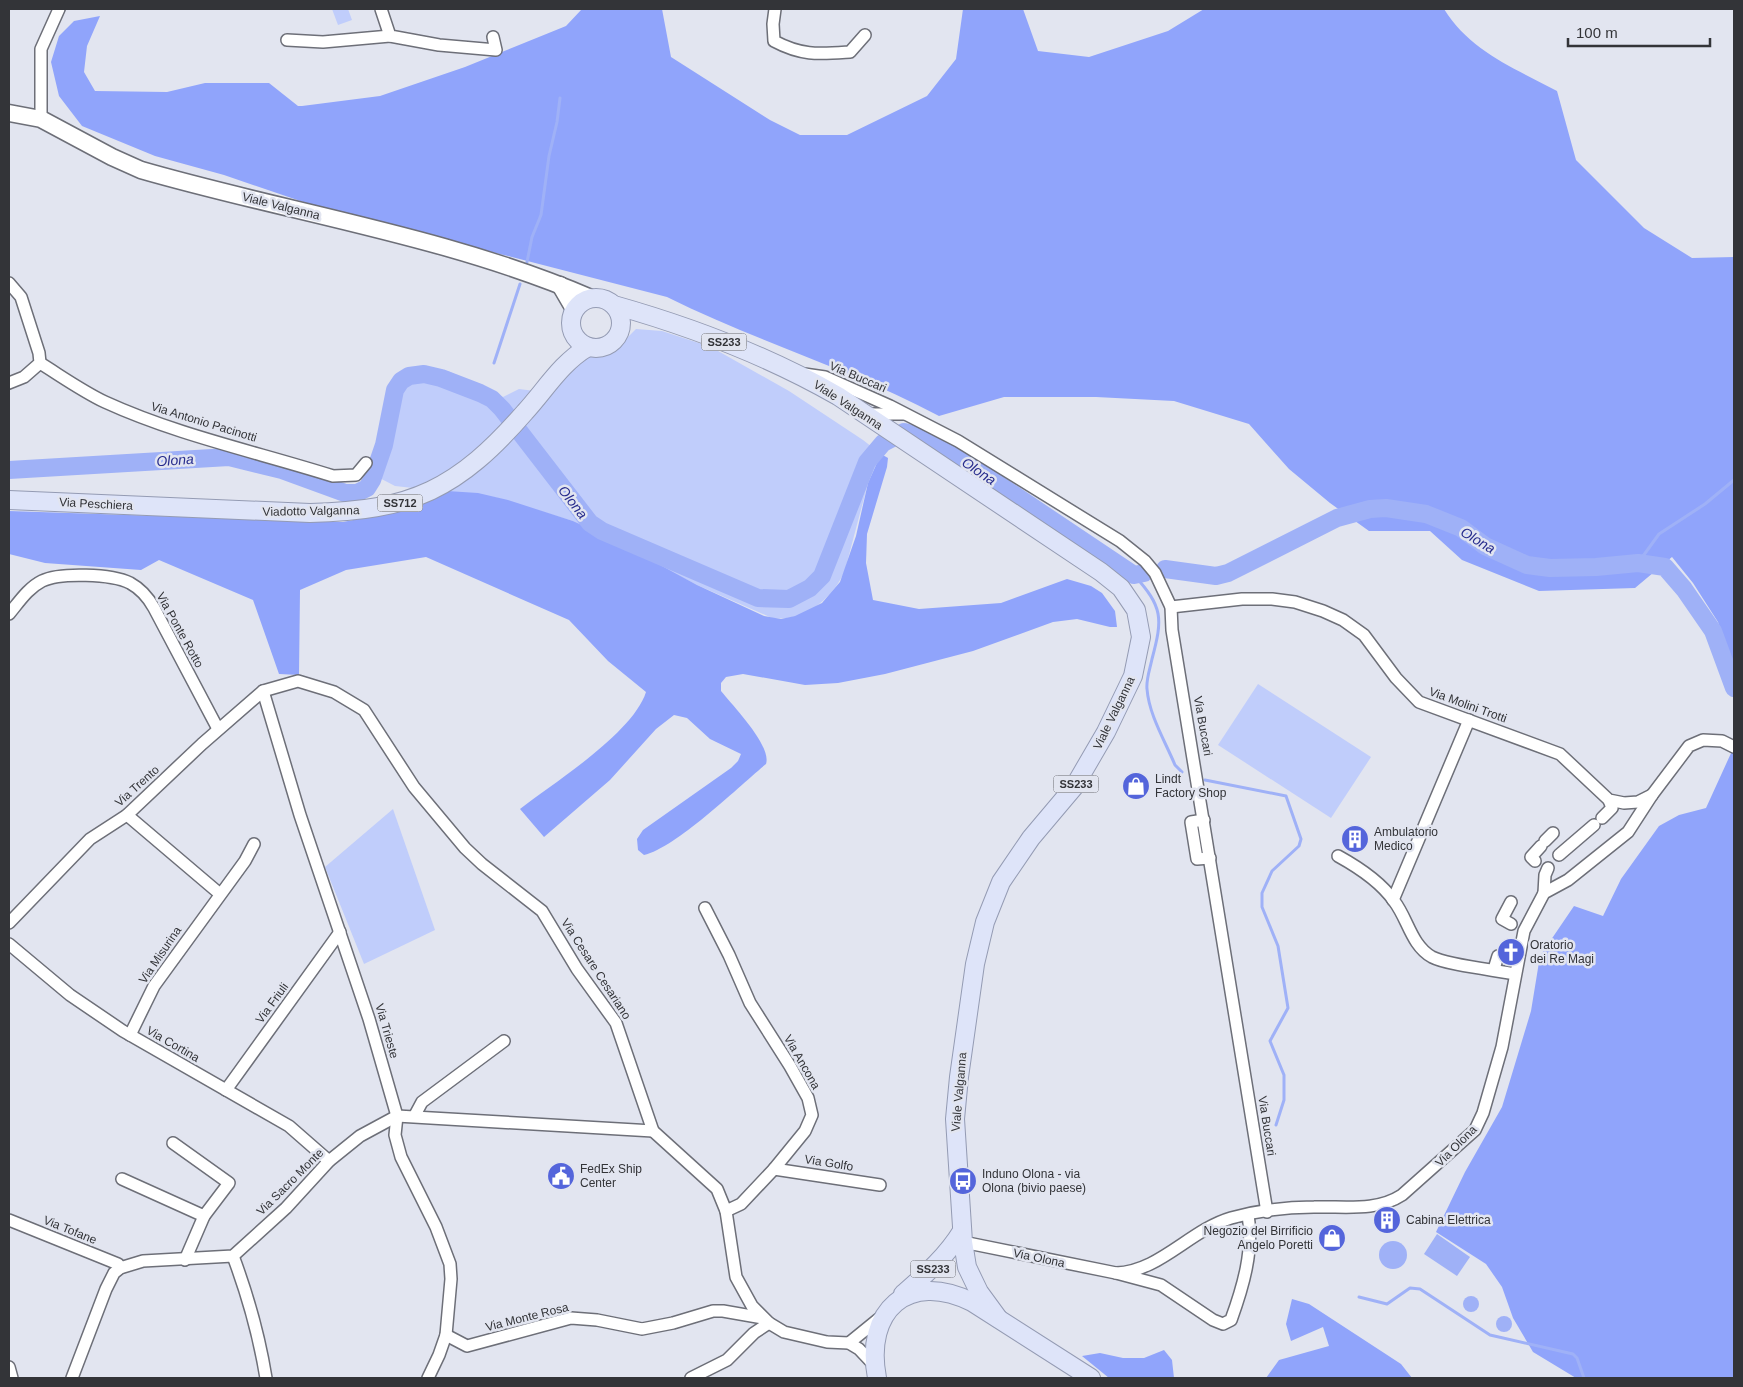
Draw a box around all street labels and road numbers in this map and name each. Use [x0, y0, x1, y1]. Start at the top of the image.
street label: Viale Valganna [241, 190, 322, 223]
road number: SS233 [702, 334, 746, 351]
street label: Via Buccari [827, 359, 889, 395]
street label: Viale Valganna [811, 377, 885, 433]
street label: Via Antonio Pacinotti [149, 399, 259, 445]
road number: SS712 [378, 494, 422, 512]
street label: Via Peschiera [59, 495, 134, 513]
street label: Viadotto Valganna [262, 503, 360, 519]
street label: Via Ponte Rotto [154, 590, 207, 670]
street label: Viale Valganna [1090, 674, 1138, 752]
street label: Via Molini Trotti [1427, 684, 1509, 726]
street label: Via Buccari [1191, 695, 1215, 757]
street label: Via Trento [112, 762, 162, 809]
road number: SS233 [1054, 776, 1098, 792]
street label: Via Cesare Cesariano [558, 916, 634, 1022]
street label: Via Misurina [136, 924, 184, 986]
street label: Via Friuli [253, 980, 291, 1026]
street label: Via Trieste [372, 1002, 402, 1060]
street label: Via Cortina [144, 1023, 202, 1065]
street label: Via Ancona [781, 1032, 823, 1092]
street label: Viale Valganna [949, 1051, 969, 1132]
street label: Via Buccari [1255, 1095, 1279, 1157]
street label: Via Olona [1432, 1122, 1480, 1170]
street label: Via Sacro Monte [254, 1146, 326, 1218]
street label: Via Golfo [804, 1152, 855, 1174]
street label: Via Tofane [41, 1213, 99, 1247]
street label: Via Olona [1012, 1246, 1066, 1270]
road number: SS233 [910, 1260, 956, 1278]
street label: Via Monte Rosa [484, 1300, 570, 1334]

